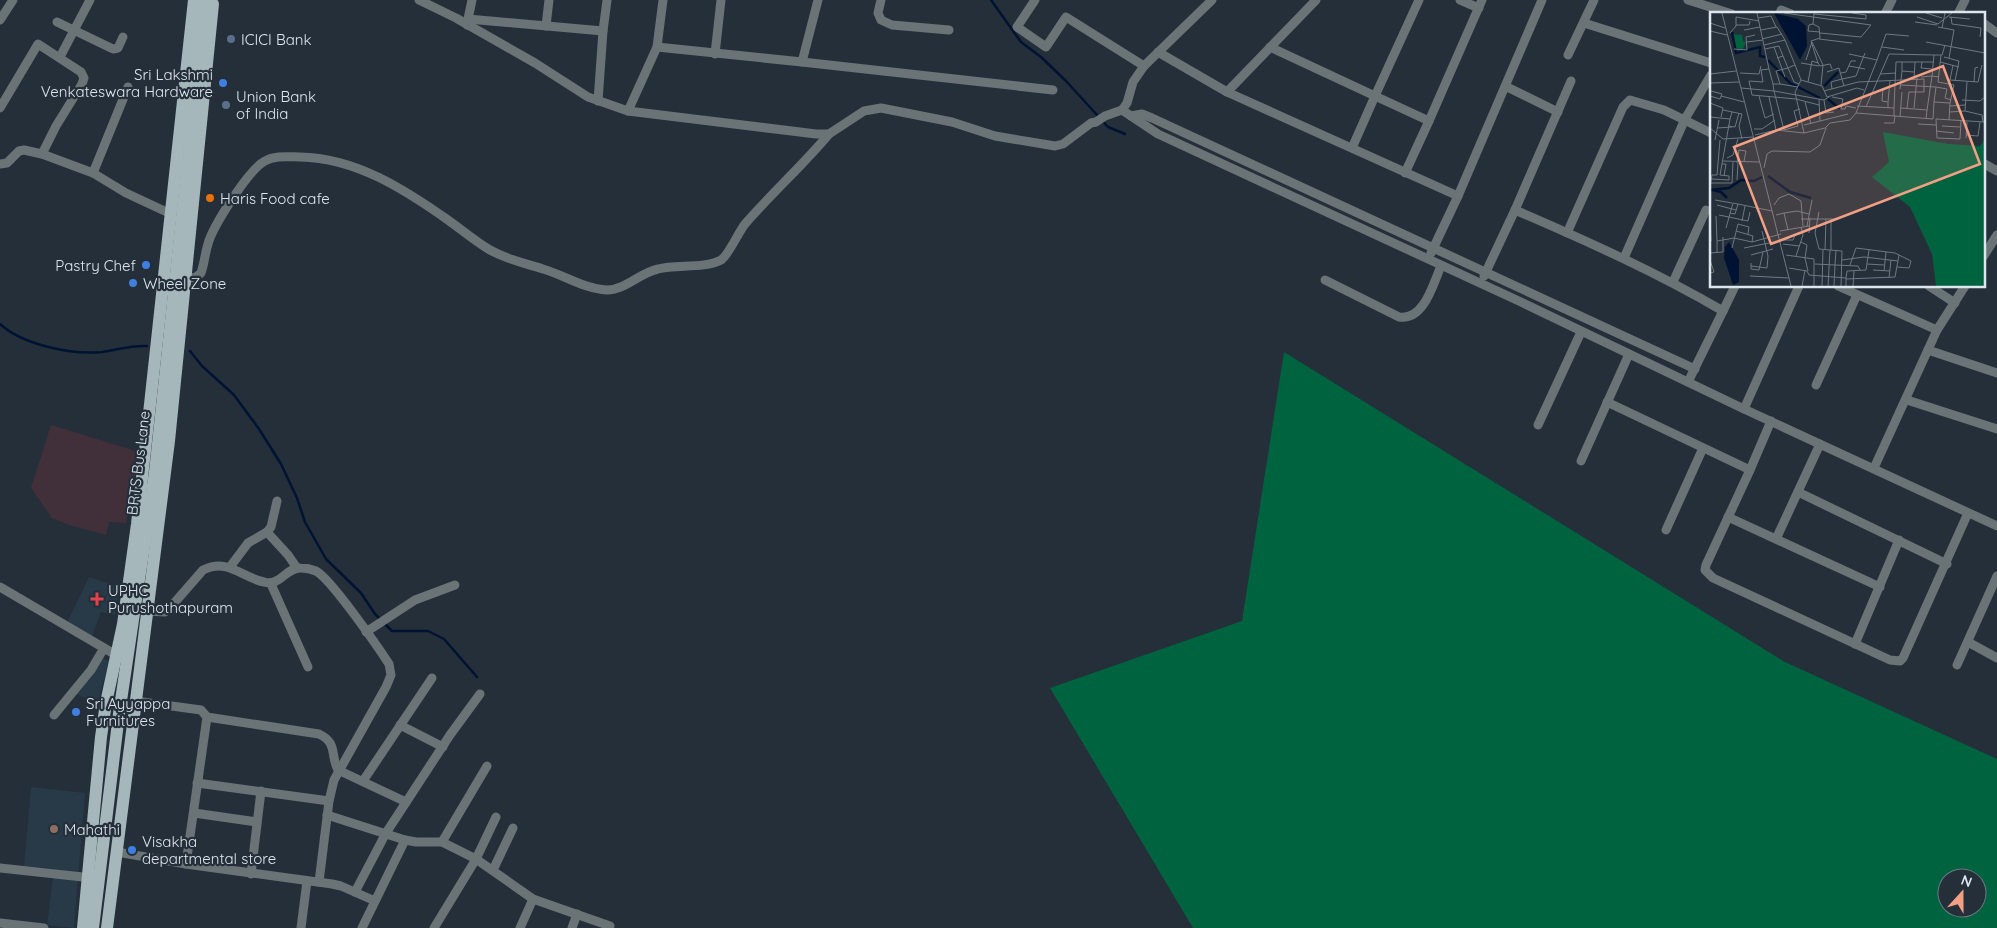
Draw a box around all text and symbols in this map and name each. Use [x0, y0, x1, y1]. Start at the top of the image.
inset map [1710, 12, 1984, 288]
place label: ICICI Bank [241, 30, 312, 49]
marker: ICICI Bank [225, 33, 237, 45]
place label: Sri Lakshmi Venkateswara Hardware [41, 65, 213, 101]
marker: Sri Lakshmi Venkateswara Hardware [217, 77, 229, 89]
place label: Union Bank of India [236, 87, 316, 123]
marker: Union Bank of India [220, 99, 232, 111]
place label: Haris Food cafe [220, 189, 330, 208]
marker: Haris Food cafe [204, 192, 216, 204]
place label: Pastry Chef [55, 256, 137, 275]
marker: Pastry Chef [140, 259, 152, 271]
place label: Wheel Zone [143, 274, 226, 293]
marker: Wheel Zone [127, 277, 139, 289]
street label: BRTS Bus Lane [122, 410, 154, 516]
place label: UPHC Purushothapuram [108, 581, 233, 617]
marker: UPHC Purushothapuram [90, 592, 104, 606]
place label: Sri Ayyappa Furnitures [86, 694, 170, 730]
marker: Sri Ayyappa Furnitures [70, 706, 82, 718]
place label: Mahathi [64, 820, 120, 839]
marker: Mahathi [48, 823, 60, 835]
place label: Visakha departmental store [142, 832, 276, 868]
marker: Visakha departmental store [126, 844, 138, 856]
north arrow [1937, 868, 1987, 918]
text: N [1959, 871, 1975, 891]

